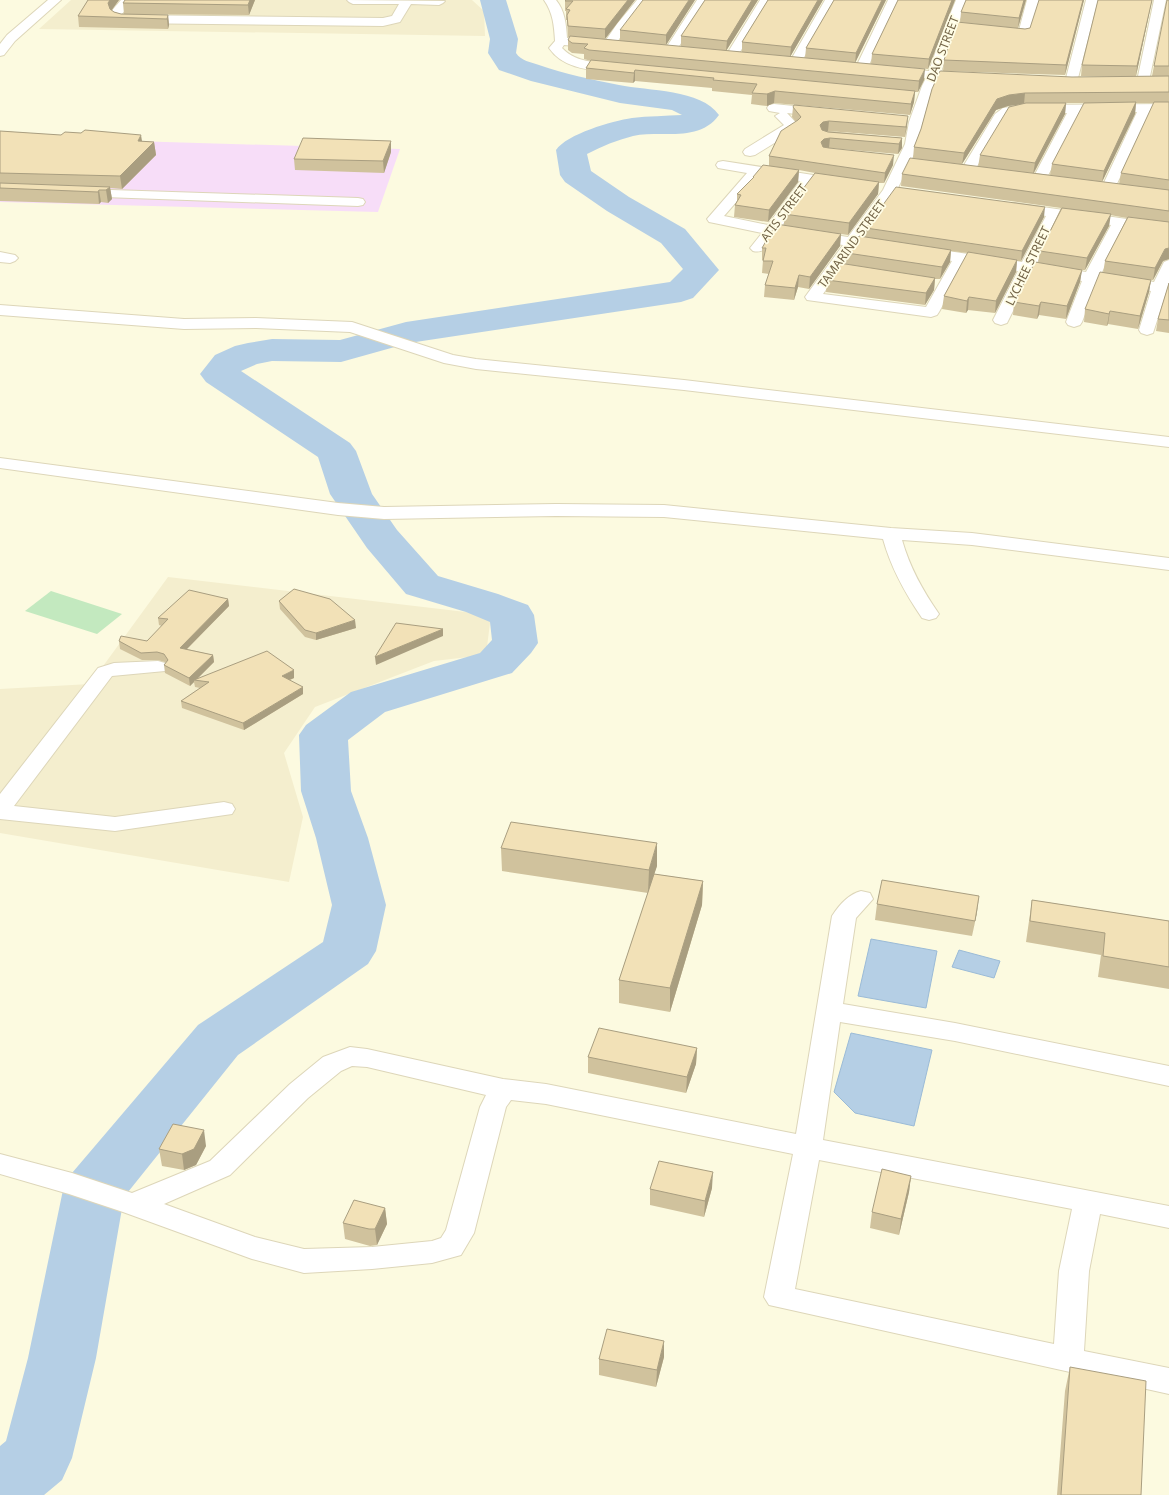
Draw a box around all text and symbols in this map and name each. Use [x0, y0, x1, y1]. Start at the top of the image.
street label: DAO STREET [922, 13, 963, 84]
street label: ATIS STREET [756, 180, 811, 245]
street label: TAMARIND STREET [814, 196, 890, 291]
street label: LYCHEE STREET [1001, 223, 1054, 308]

